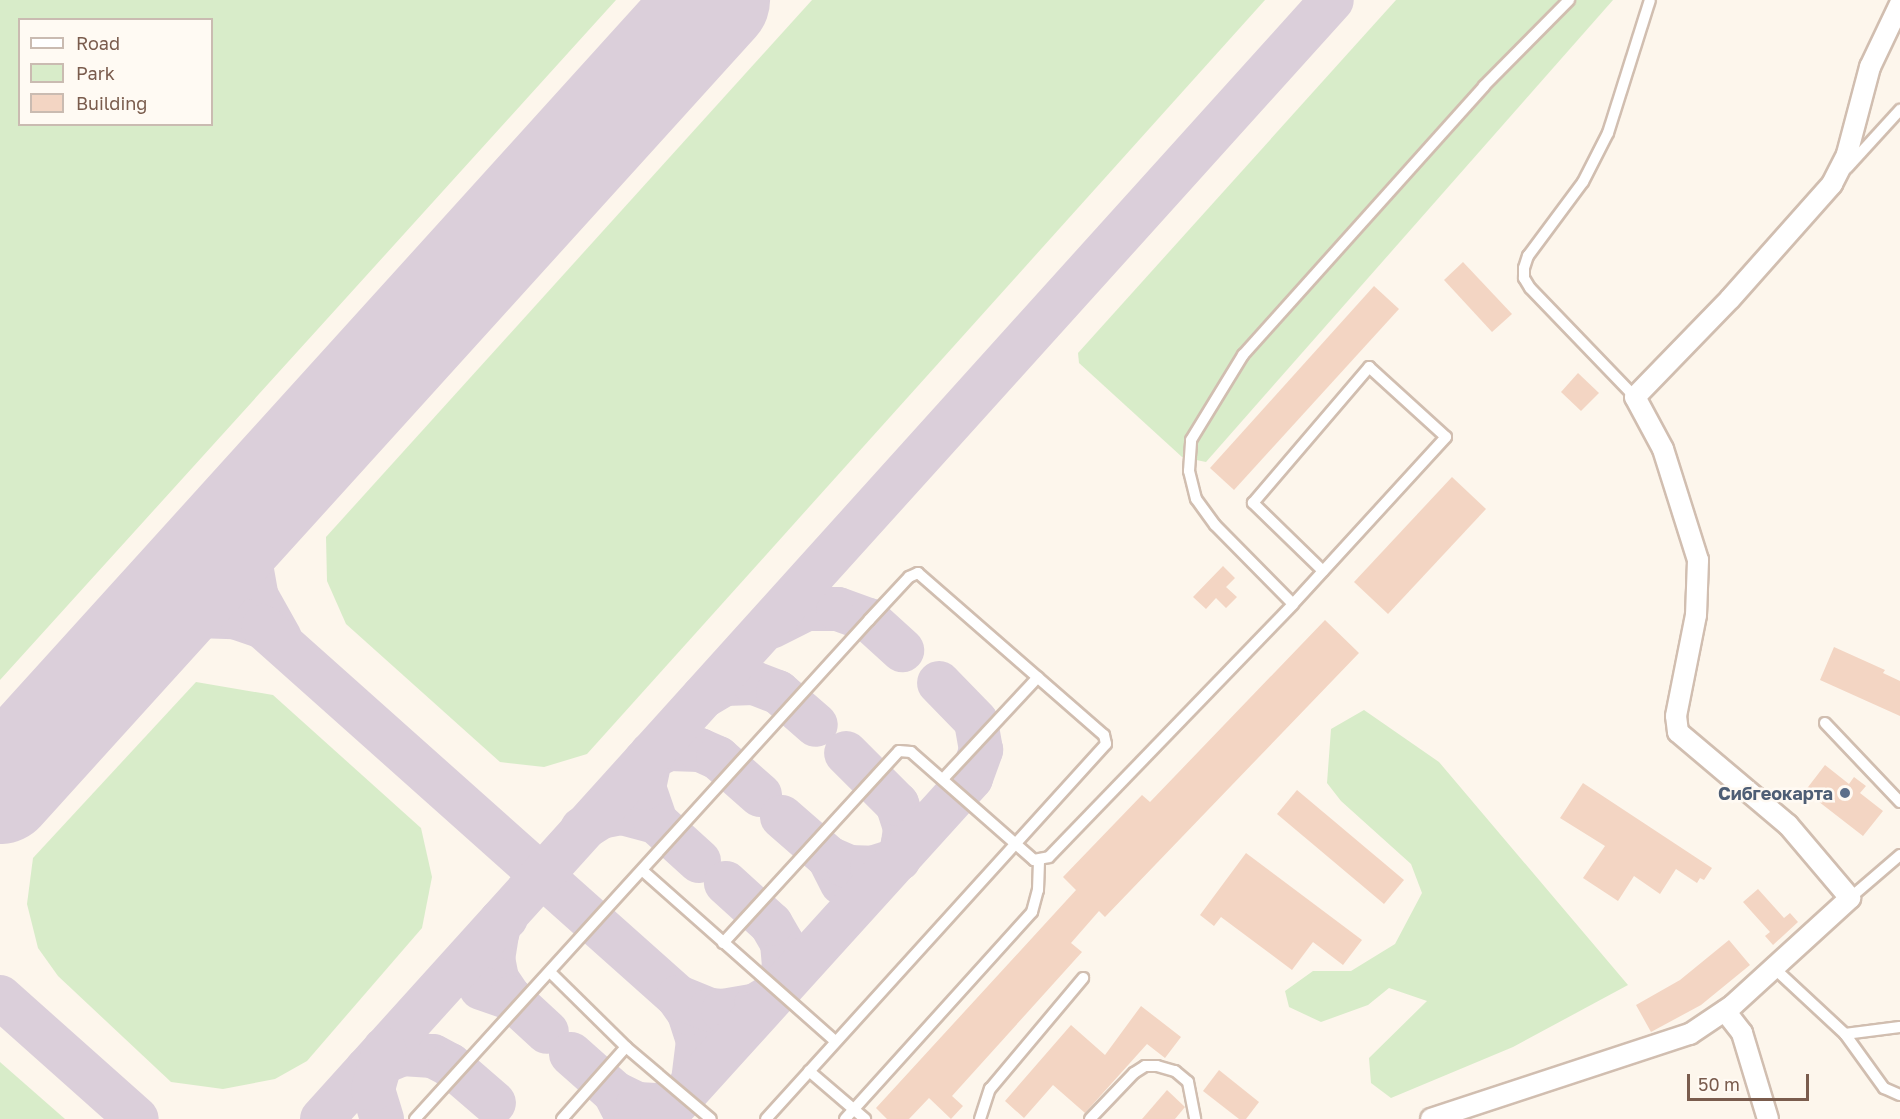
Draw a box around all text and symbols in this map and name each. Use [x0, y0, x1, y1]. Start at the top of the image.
legend [18, 18, 213, 126]
text: Road [76, 32, 120, 54]
text: Park [76, 62, 115, 84]
text: Building [76, 92, 147, 114]
place label: Сибгеокарта [1718, 782, 1833, 804]
marker: Сибгеокарта [1838, 786, 1852, 800]
scale bar [1690, 1062, 1812, 1100]
text: 50 m [1698, 1073, 1740, 1095]

